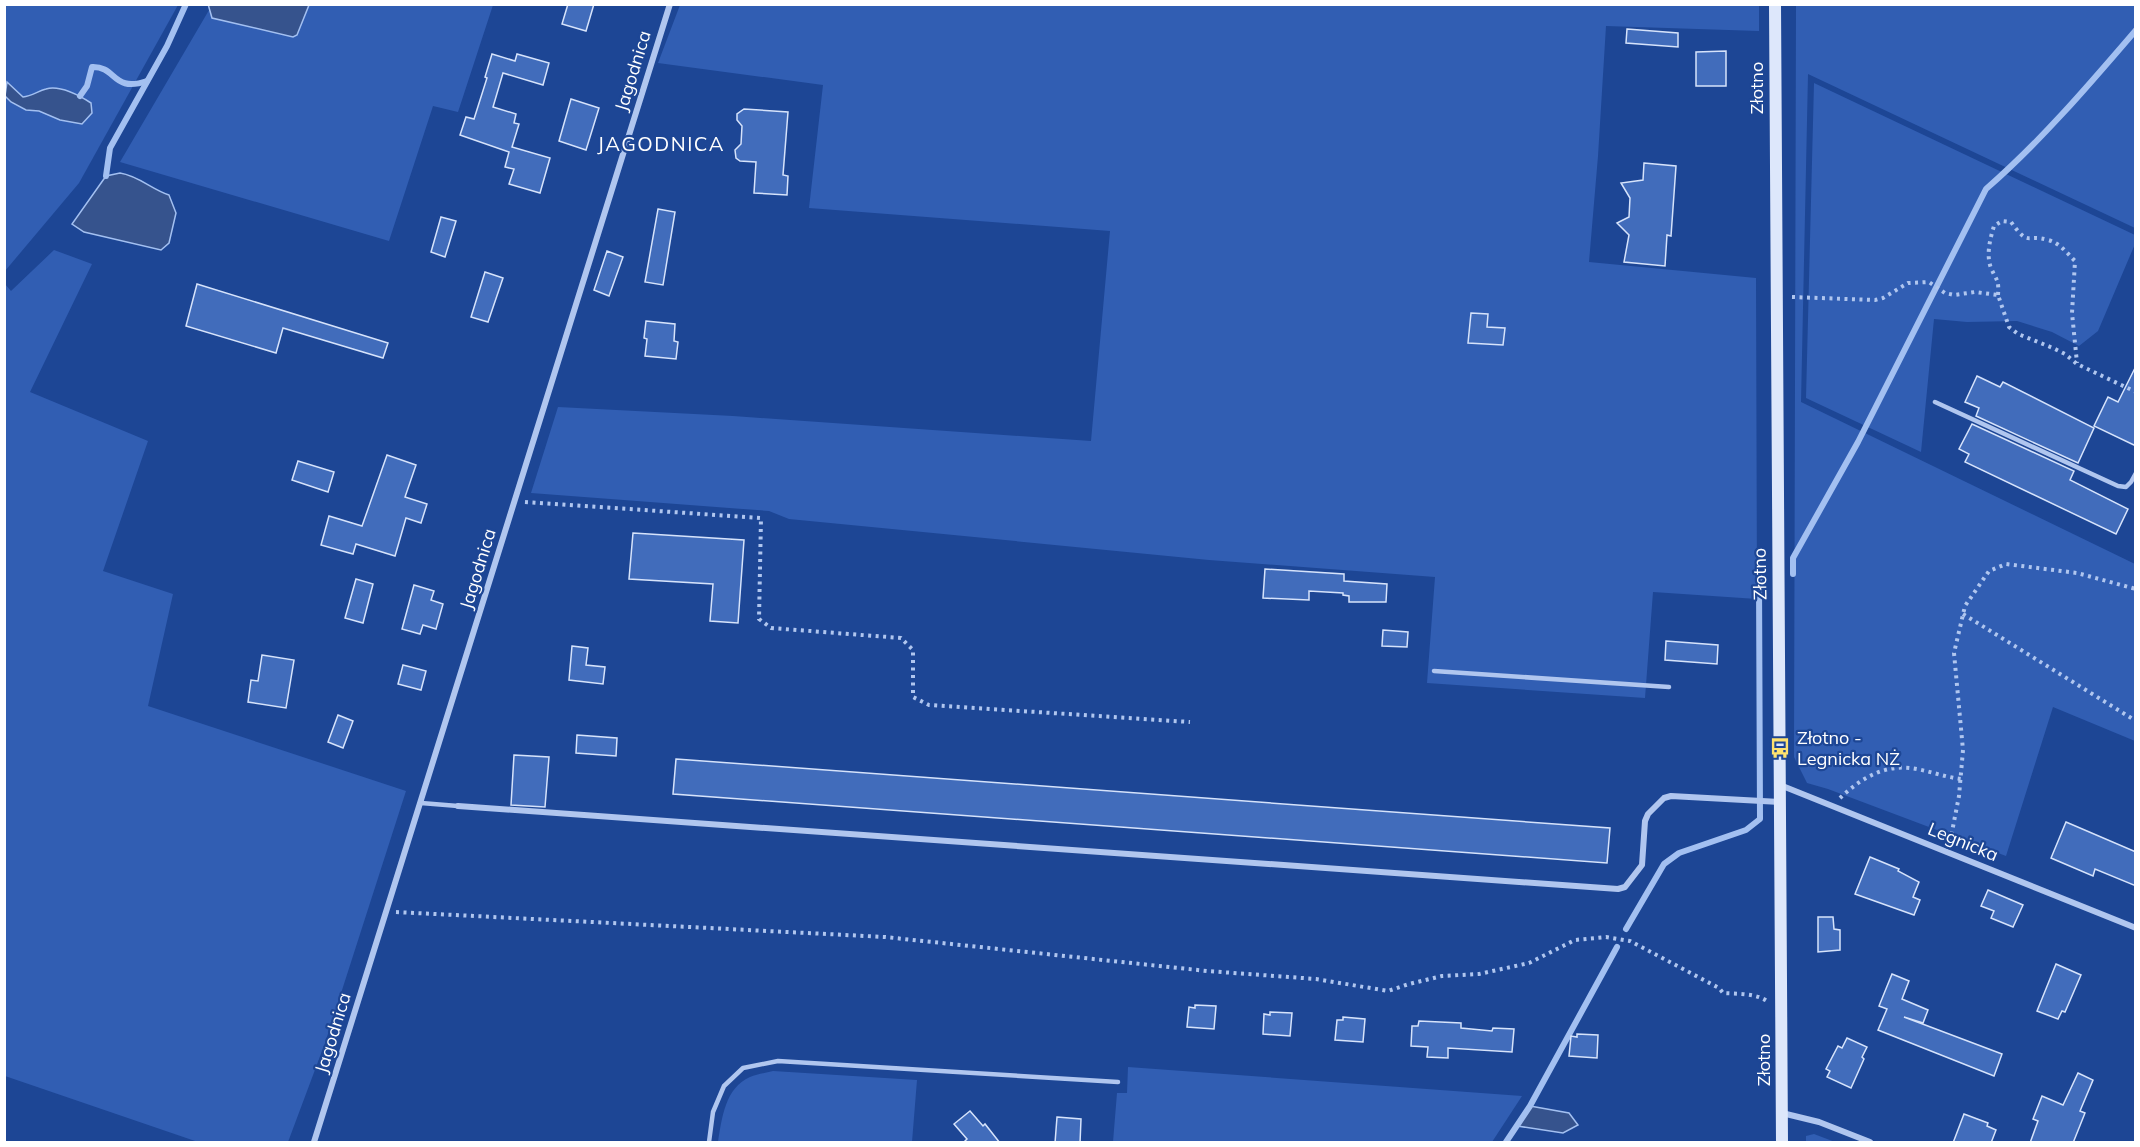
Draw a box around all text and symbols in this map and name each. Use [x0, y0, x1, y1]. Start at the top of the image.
street label: Jagodnica [609, 28, 656, 114]
street label: Złotno [1745, 62, 1768, 114]
district label: JAGODNICA [597, 131, 725, 156]
street label: Jagodnica [454, 526, 501, 612]
street label: Złotno [1748, 548, 1771, 600]
place label: Złotno - Legnicka NŻ [1797, 726, 1900, 770]
bus stop icon: Złotno - Legnicka NŻ [1768, 736, 1792, 760]
street label: Legnicka [1925, 817, 2002, 866]
street label: Jagodnica [309, 990, 356, 1076]
street label: Złotno [1752, 1034, 1775, 1086]

